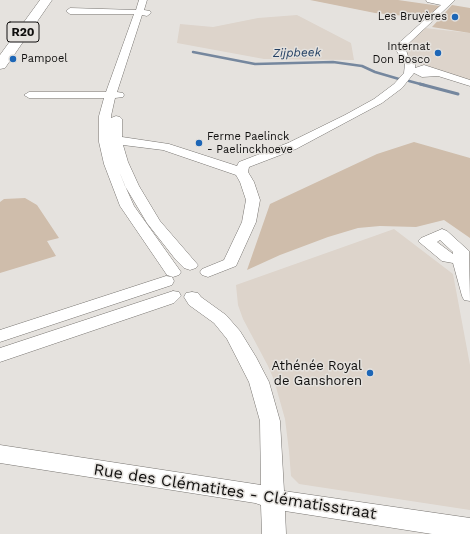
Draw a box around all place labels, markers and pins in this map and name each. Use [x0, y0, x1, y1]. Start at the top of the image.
place label: Les Bruyères [378, 10, 447, 24]
marker: Les Bruyères [450, 12, 460, 22]
place label: Internat Don Bosco [373, 40, 430, 66]
marker: Internat Don Bosco [433, 48, 443, 58]
place label: Pampoel [21, 52, 68, 66]
marker: Pampoel [8, 54, 18, 64]
place label: Ferme Paelinck - Paelinckhoeve [207, 130, 293, 156]
marker: Ferme Paelinck - Paelinckhoeve [194, 138, 204, 148]
place label: Athénée Royal de Ganshoren [271, 358, 362, 389]
marker: Athénée Royal de Ganshoren [365, 368, 375, 378]

